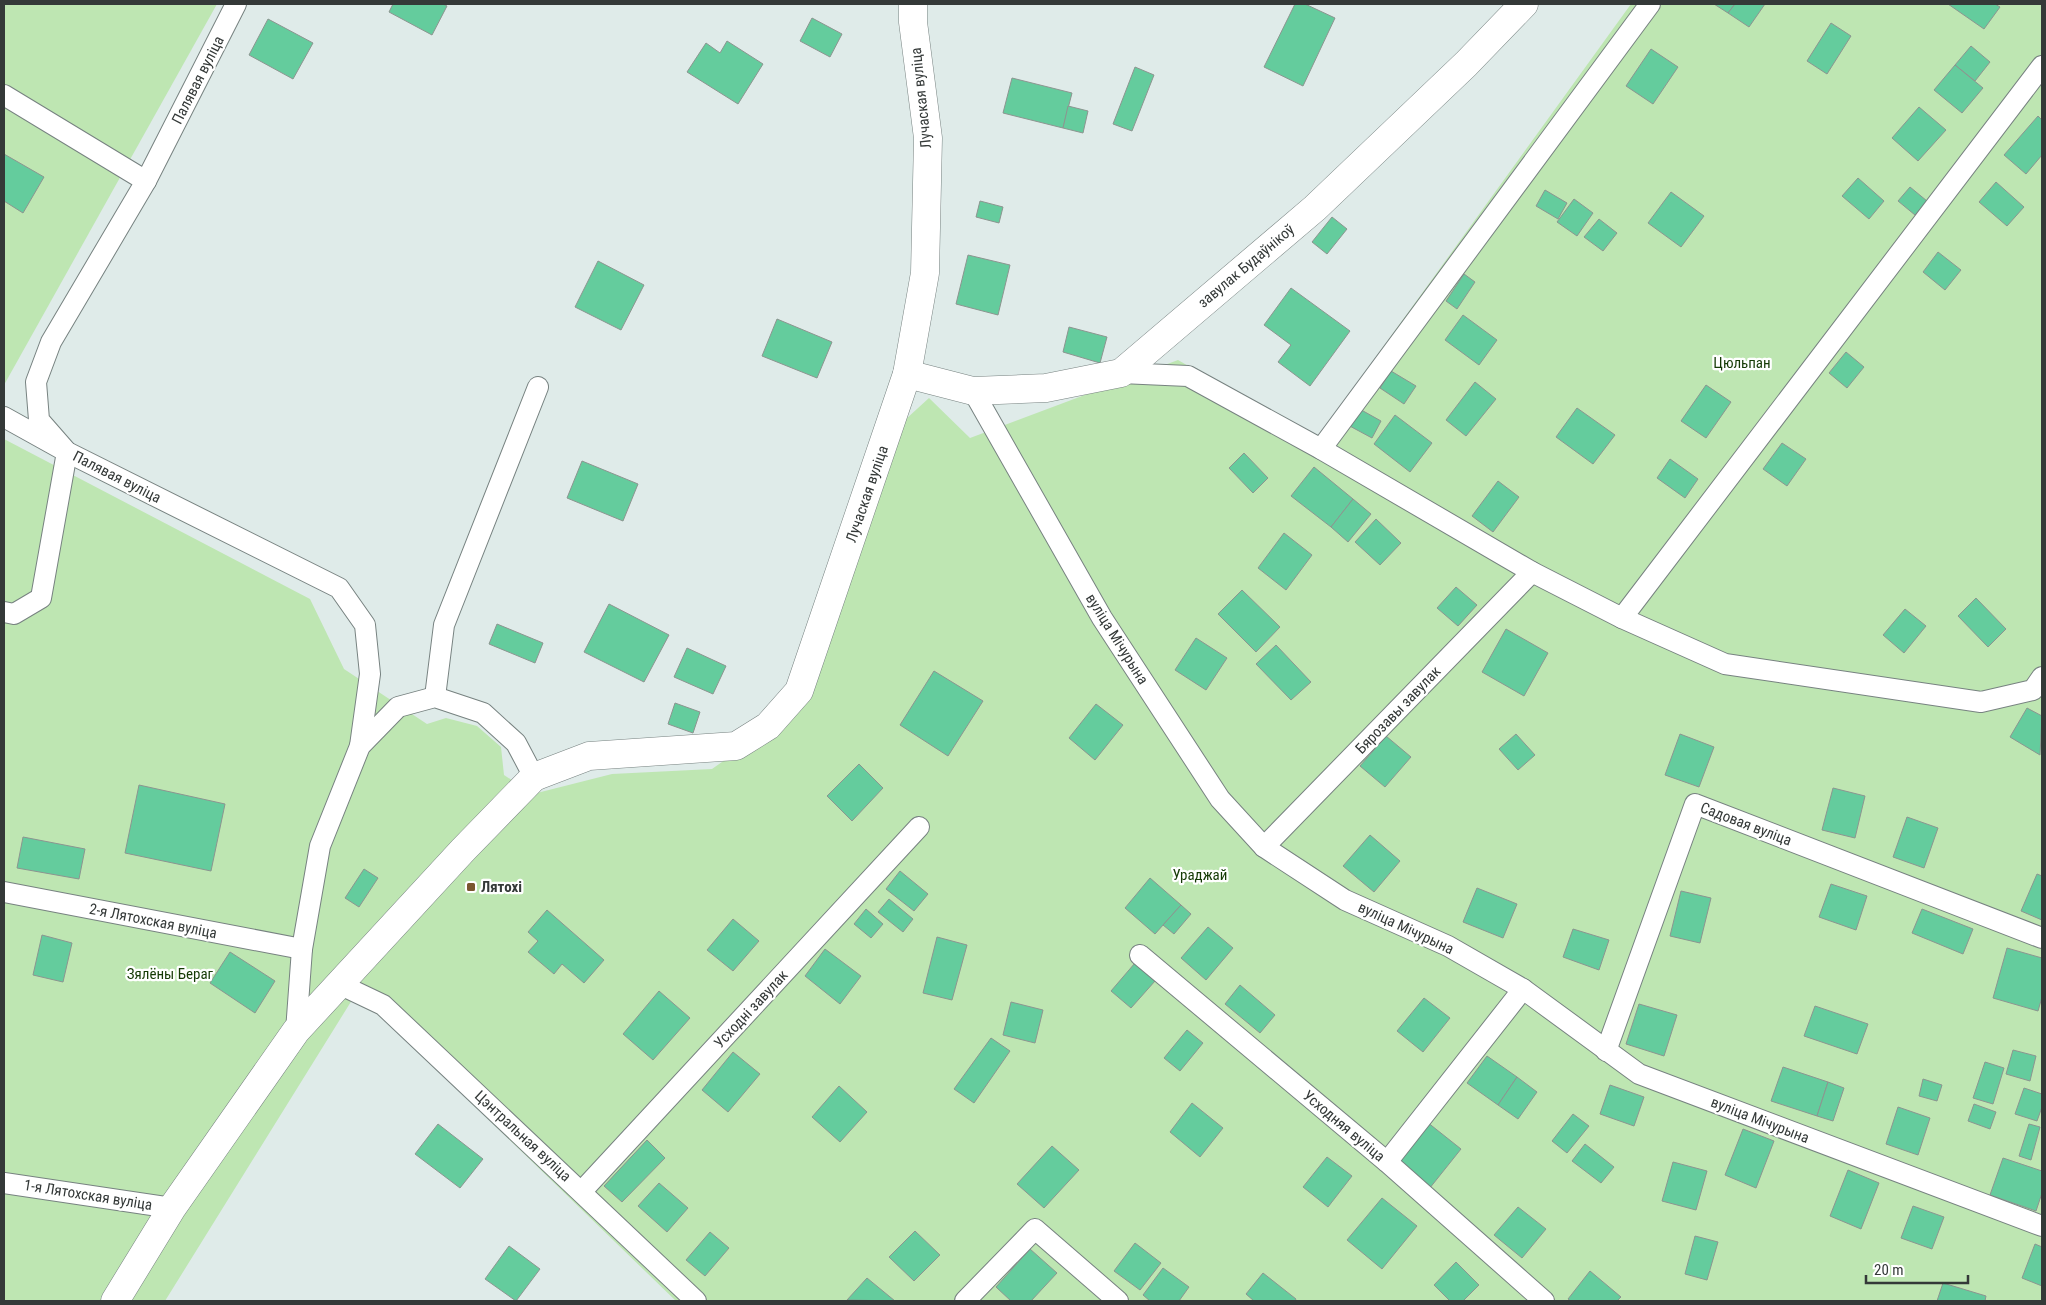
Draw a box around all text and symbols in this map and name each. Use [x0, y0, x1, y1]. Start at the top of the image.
street label: Палявая вуліца [168, 33, 228, 127]
street label: Лучаская вуліца [907, 47, 935, 149]
street label: завулак Будаўнікоў [1194, 221, 1298, 311]
park label: Цюльпан [1713, 354, 1771, 372]
street label: Лучаская вуліца [842, 443, 892, 545]
street label: Палявая вуліца [70, 447, 164, 507]
street label: вуліца Мічурына [1082, 590, 1152, 688]
street label: Бярозавы завулак [1352, 662, 1444, 758]
street label: Садовая вуліца [1698, 798, 1794, 850]
park label: Ураджай [1173, 866, 1227, 884]
place label: Лятохі [481, 878, 522, 896]
marker: Лятохі [465, 881, 477, 893]
street label: вуліца Мічурына [1355, 898, 1457, 958]
street label: 2-я Лятохская вуліца [88, 900, 218, 942]
park label: Зялёны Бераг [127, 965, 214, 983]
street label: Усходні завулак [710, 966, 792, 1052]
street label: Цэнтральная вуліца [471, 1087, 575, 1185]
street label: Усходняя вуліца [1299, 1087, 1389, 1165]
street label: вуліца Мічурына [1708, 1093, 1812, 1147]
street label: 1-я Лятохская вуліца [23, 1176, 153, 1214]
scale bar [1866, 1252, 1968, 1284]
text: 20 m [1874, 1261, 1904, 1279]

